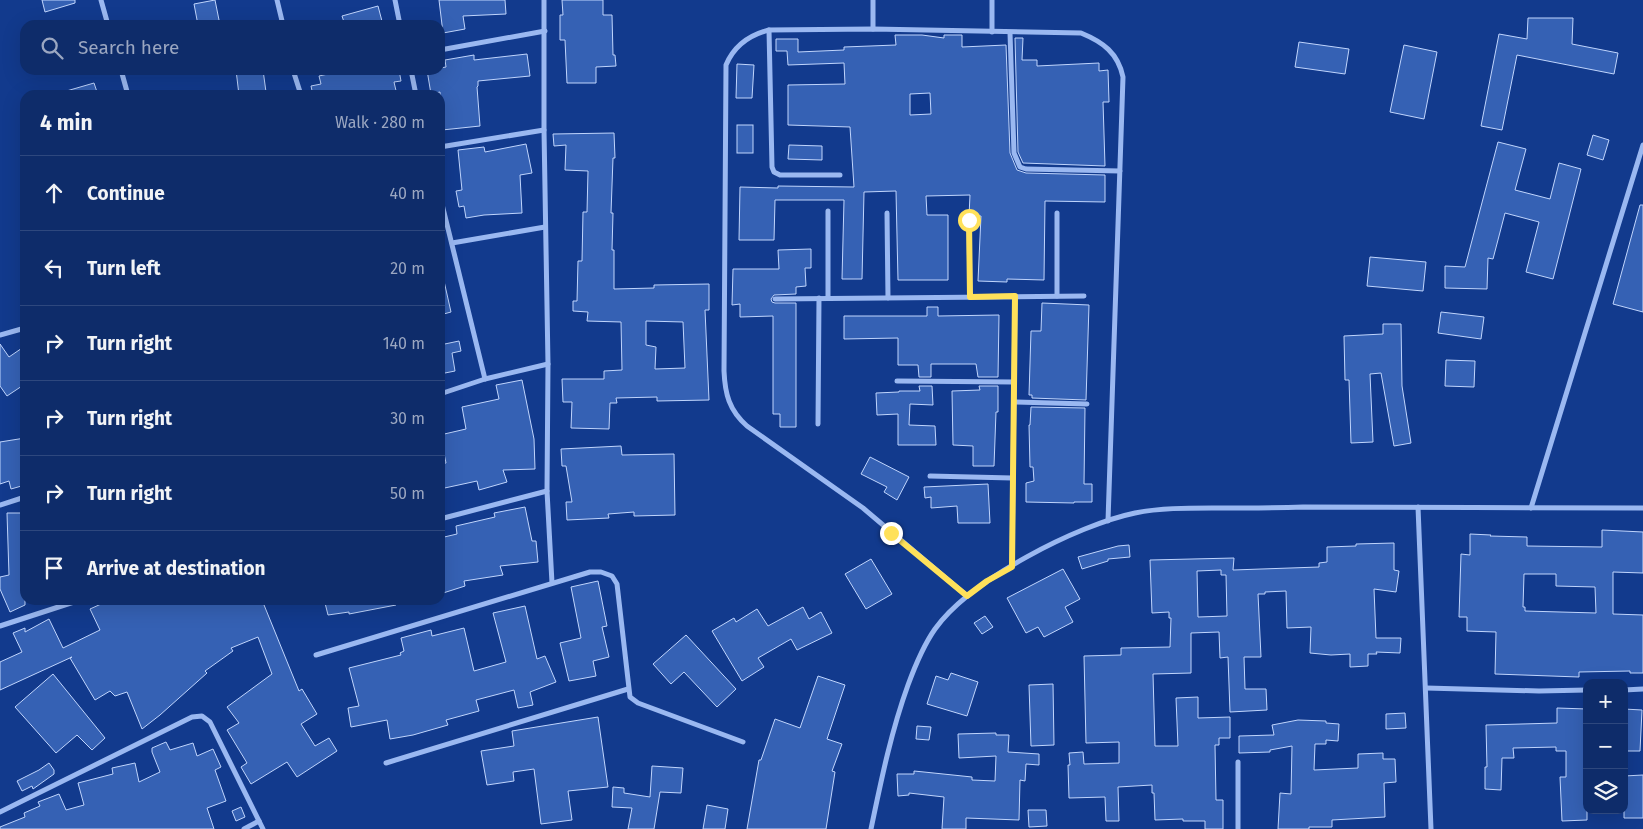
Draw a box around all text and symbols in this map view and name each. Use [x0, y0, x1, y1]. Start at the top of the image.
search box [20, 20, 445, 75]
icon: search [38, 34, 66, 62]
text: Search here [78, 36, 179, 59]
text: 4 min [40, 110, 93, 136]
text: Walk · 280 m [335, 113, 425, 132]
icon: ahead [40, 179, 68, 207]
text: Continue [87, 182, 165, 205]
text: 40 m [390, 184, 425, 203]
route start [958, 209, 981, 232]
icon: left [40, 254, 68, 282]
text: Turn left [87, 257, 161, 280]
text: 20 m [390, 259, 425, 278]
icon: right [40, 329, 68, 357]
text: Turn right [87, 332, 172, 355]
text: 140 m [383, 334, 425, 353]
icon: right [40, 404, 68, 432]
text: Turn right [87, 407, 172, 430]
text: 30 m [390, 409, 425, 428]
icon: right [40, 479, 68, 507]
text: Turn right [87, 482, 172, 505]
text: 50 m [390, 484, 425, 503]
route end [880, 522, 903, 545]
icon: arrive [40, 554, 68, 582]
text: Arrive at destination [87, 557, 266, 580]
map controls [1583, 679, 1628, 814]
button: + [1583, 679, 1628, 724]
button: − [1583, 724, 1628, 769]
button: layers [1583, 769, 1628, 814]

